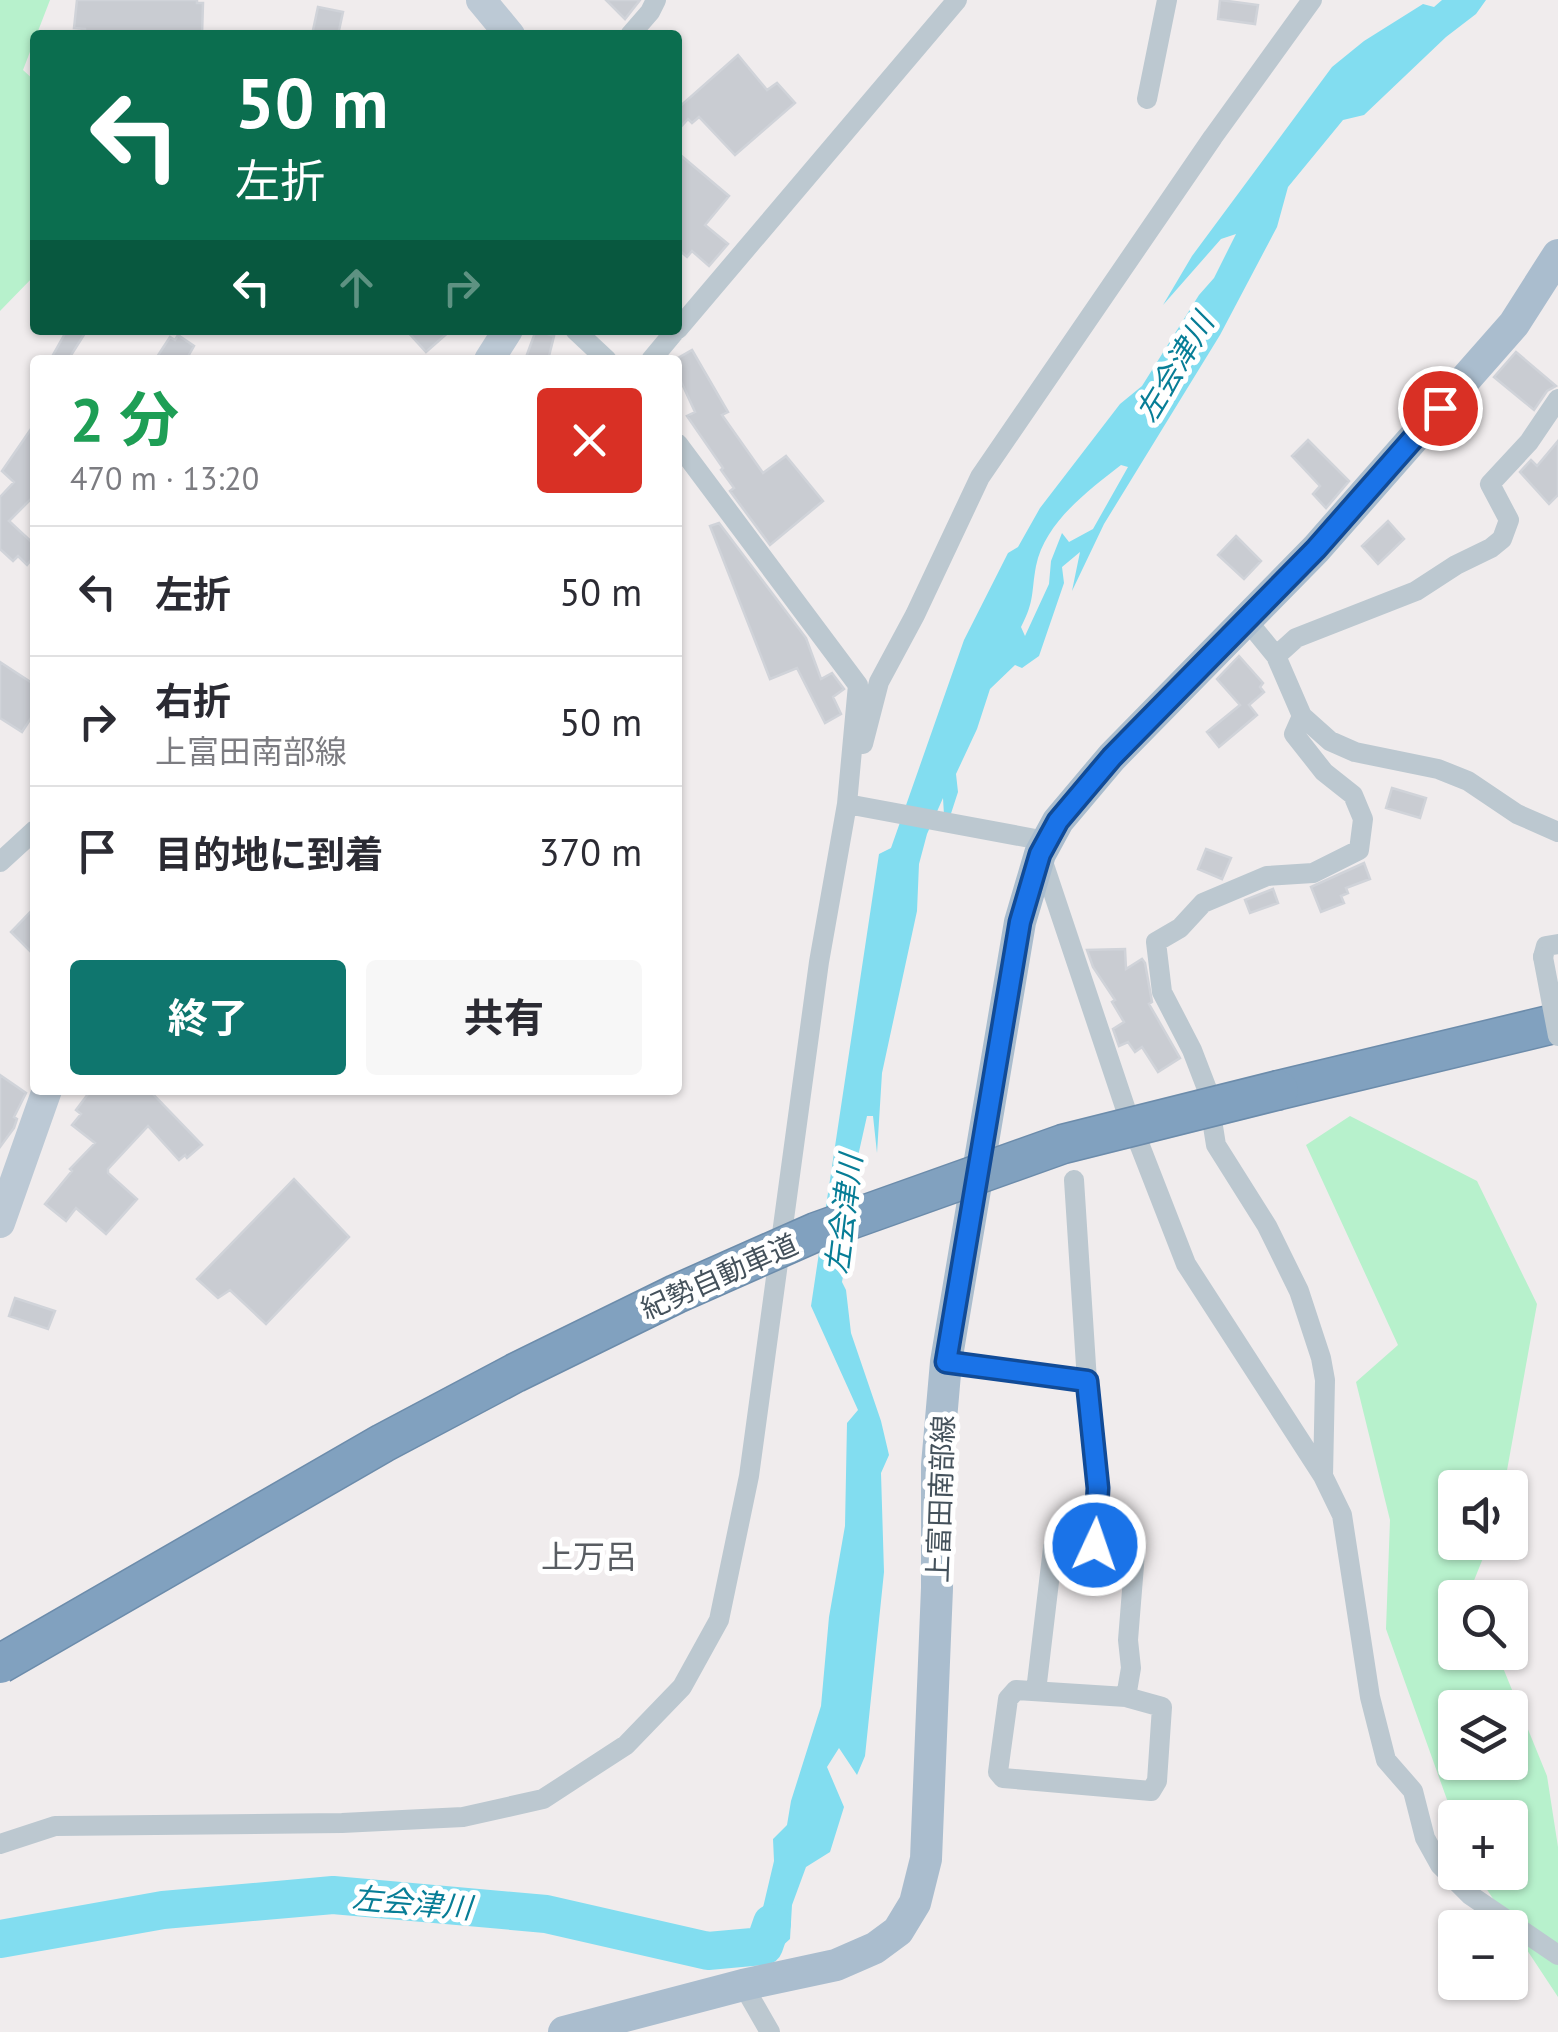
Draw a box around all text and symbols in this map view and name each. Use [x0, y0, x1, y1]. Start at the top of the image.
text: 50 m [235, 57, 388, 147]
icon: left [70, 70, 200, 200]
text: 左折 [235, 151, 325, 209]
icon: left [224, 260, 279, 315]
icon: ahead [329, 260, 384, 315]
icon: right [434, 260, 489, 315]
water label: 左会津川 [1126, 303, 1223, 428]
pin [1398, 366, 1483, 451]
text: 2 分 [70, 380, 179, 458]
icon: arrive [1413, 381, 1468, 436]
button: close [537, 388, 642, 493]
text: 470 m · 13:20 [70, 457, 259, 499]
icon: left [70, 564, 125, 619]
text: 50 m [560, 567, 642, 616]
text: 左折 [155, 569, 231, 618]
text: 右折 [155, 676, 231, 725]
icon: right [70, 694, 125, 749]
text: 50 m [560, 697, 642, 746]
text: 上富田南部線 [155, 730, 347, 772]
icon: arrive [70, 824, 125, 879]
text: 370 m [539, 827, 642, 876]
text: 目的地に到着 [155, 829, 383, 878]
button: 終了 [70, 960, 346, 1075]
button: 共有 [366, 960, 642, 1075]
water label: 左会津川 [816, 1149, 870, 1276]
street label: 紀勢自動車道 [635, 1225, 803, 1327]
street label: 上富田南部線 [919, 1414, 961, 1584]
map controls [1438, 1470, 1528, 2000]
button: sound [1438, 1470, 1528, 1560]
position arrow [1043, 1493, 1147, 1597]
district label: 上万呂 [541, 1535, 637, 1577]
button: search [1438, 1580, 1528, 1670]
button: layers [1438, 1690, 1528, 1780]
button: + [1438, 1800, 1528, 1890]
water label: 左会津川 [351, 1877, 476, 1927]
button: − [1438, 1910, 1528, 2000]

